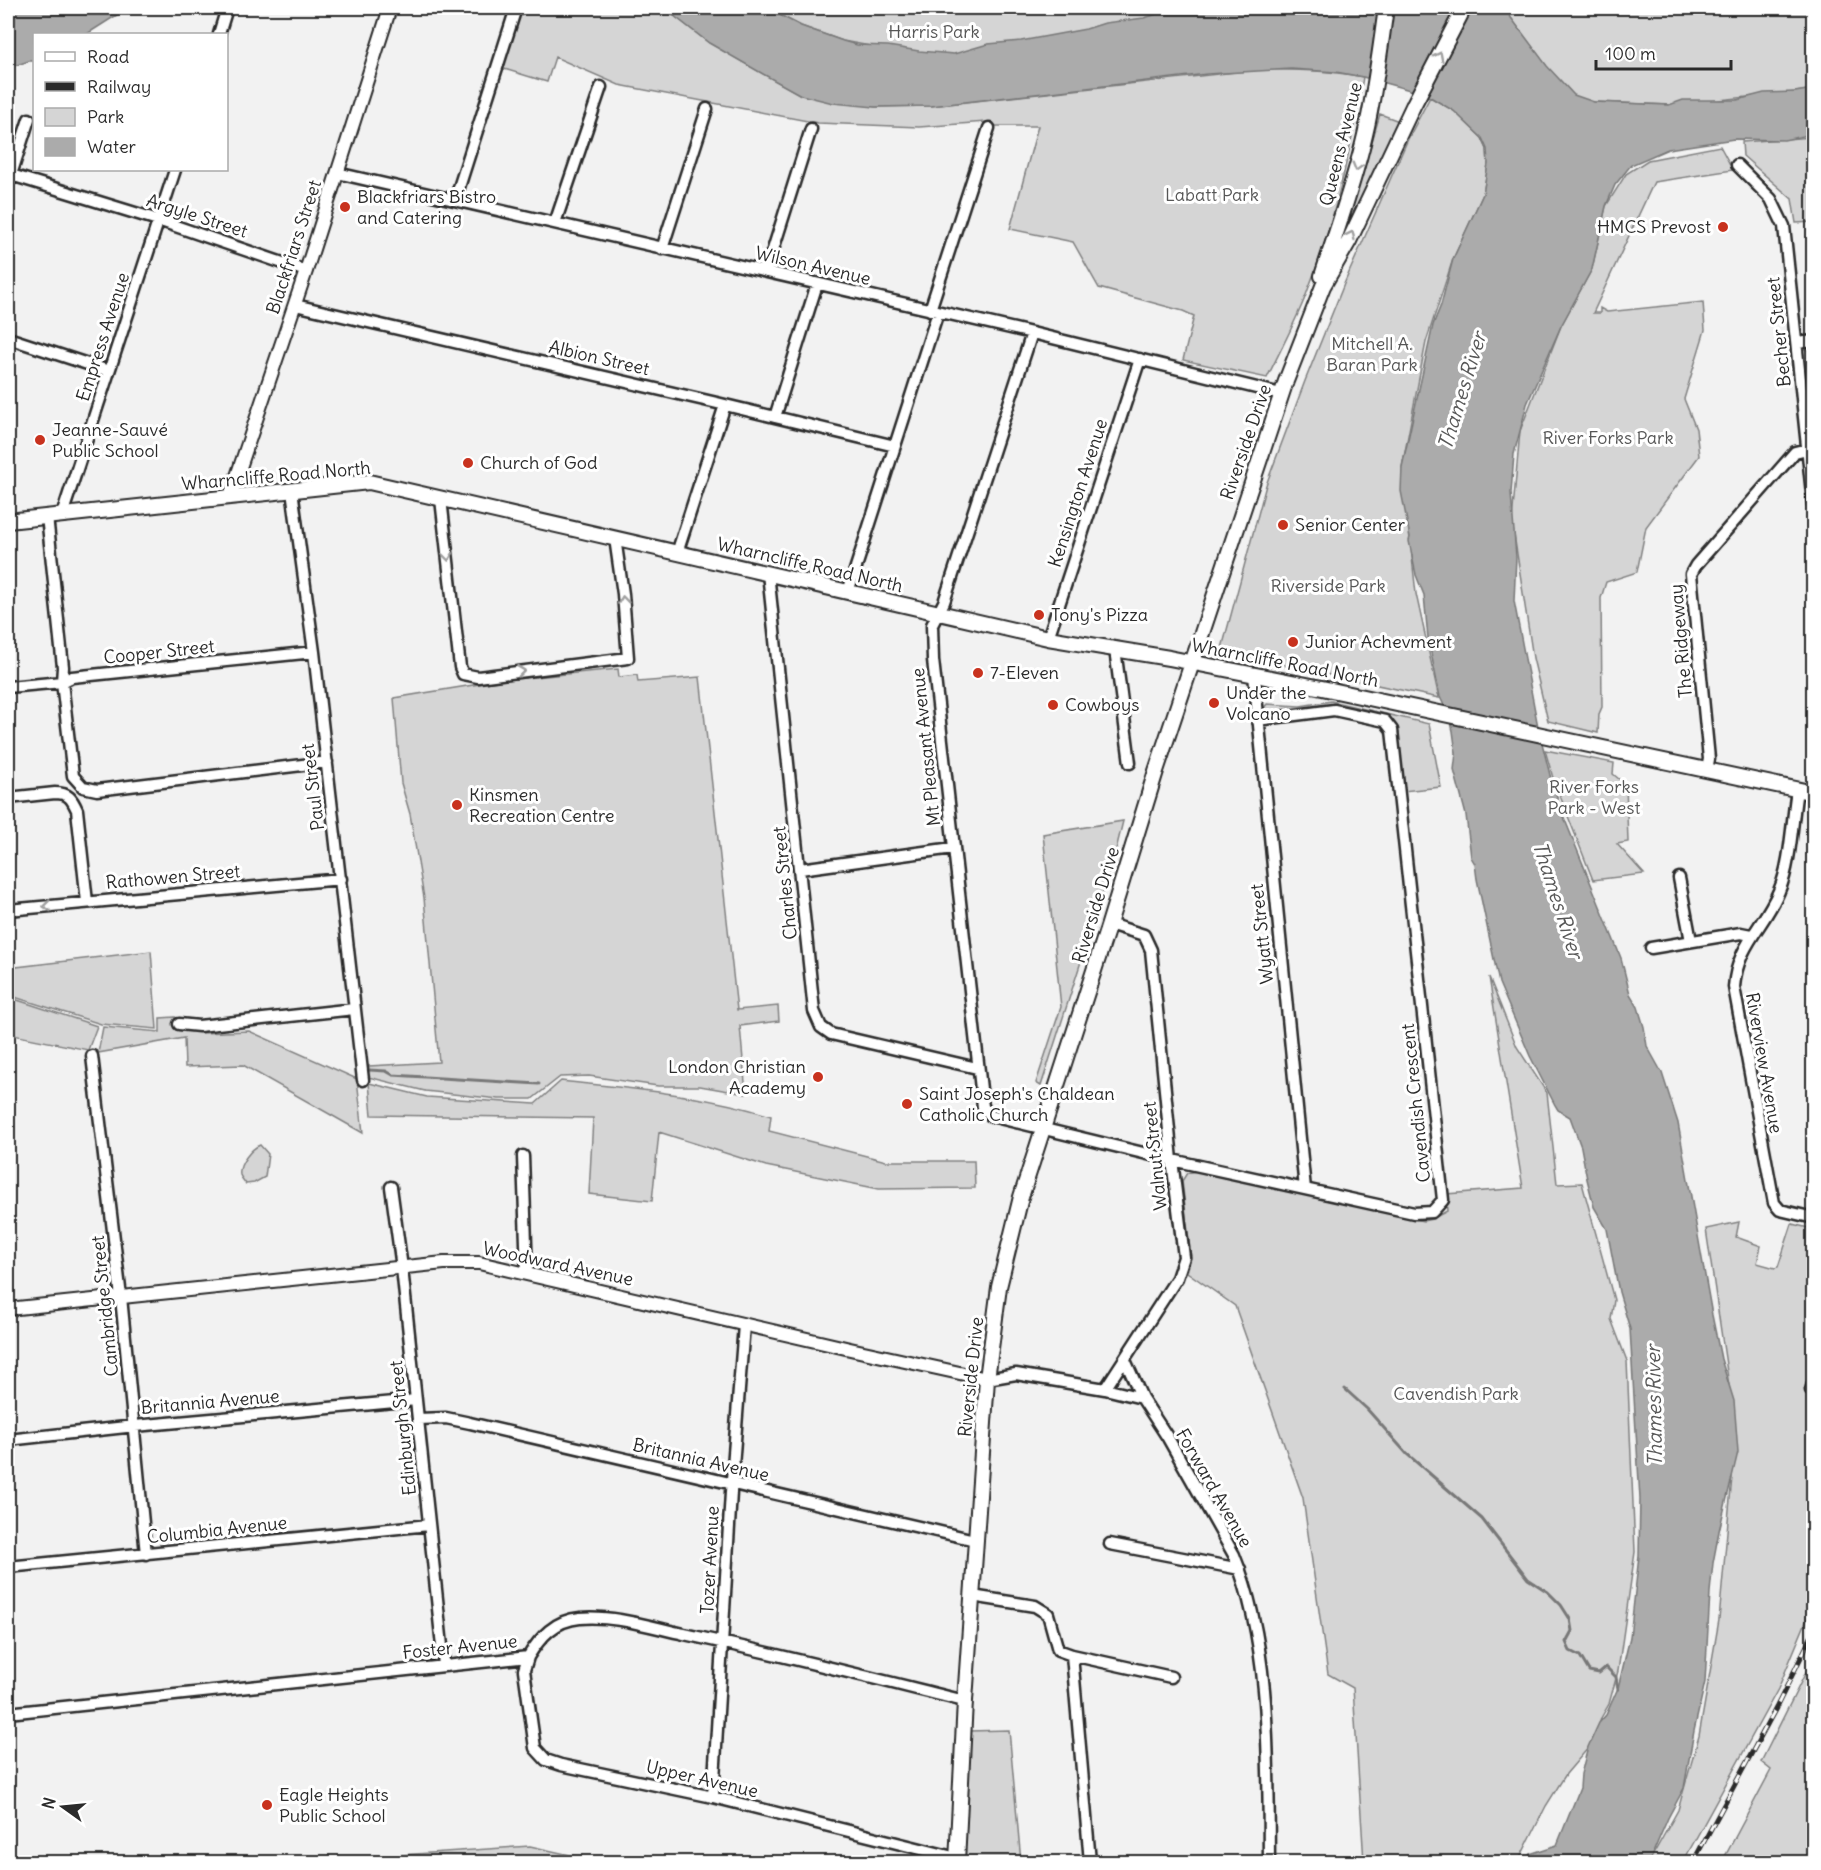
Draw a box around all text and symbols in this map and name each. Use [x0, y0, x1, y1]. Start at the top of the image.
park label: Harris Park [888, 20, 980, 43]
legend [33, 33, 228, 171]
scale bar [1596, 33, 1731, 71]
text: 100 m [1605, 42, 1656, 65]
text: Road [87, 45, 130, 68]
one-way arrow [1432, 51, 1443, 62]
text: Railway [87, 75, 151, 98]
street label: Queens Avenue [1314, 80, 1367, 208]
text: Park [87, 105, 124, 128]
text: Water [87, 135, 137, 158]
one-way arrow [1352, 161, 1364, 172]
street label: Blackfriars Street [261, 177, 326, 317]
park label: Labatt Park [1165, 183, 1259, 206]
place label: Blackfriars Bistro and Catering [357, 185, 496, 229]
street label: Argyle Street [144, 188, 251, 243]
marker: Blackfriars Bistro and Catering [338, 200, 352, 214]
place label: HMCS Prevost [1597, 215, 1711, 238]
marker: HMCS Prevost [1716, 220, 1730, 234]
one-way arrow [1344, 231, 1355, 242]
street label: Wilson Avenue [753, 241, 873, 290]
street label: Empress Avenue [71, 270, 134, 404]
street label: Becher Street [1761, 276, 1796, 388]
water label: Thames River [1432, 326, 1492, 453]
park label: Mitchell A. Baran Park [1326, 332, 1418, 376]
street label: Albion Street [547, 335, 652, 380]
street label: Riverside Drive [1215, 381, 1276, 503]
street label: Kensington Avenue [1043, 416, 1112, 570]
place label: Jeanne-Sauvé Public School [52, 418, 168, 462]
park label: River Forks Park [1542, 426, 1674, 449]
marker: Jeanne-Sauvé Public School [33, 433, 47, 447]
place label: Church of God [480, 451, 598, 474]
street label: Wharncliffe Road North [180, 456, 372, 495]
marker: Church of God [461, 456, 475, 470]
place label: Senior Center [1295, 513, 1406, 536]
marker: Senior Center [1276, 518, 1290, 532]
street label: Wharncliffe Road North [715, 532, 905, 597]
one-way arrow [441, 552, 454, 561]
park label: Riverside Park [1270, 574, 1386, 597]
street label: The Ridgeway [1664, 583, 1697, 699]
one-way arrow [617, 595, 630, 604]
place label: Tony's Pizza [1051, 603, 1148, 626]
marker: Tony's Pizza [1032, 608, 1046, 622]
place label: Junior Achevment [1305, 630, 1452, 653]
street label: Wharncliffe Road North [1190, 633, 1381, 692]
street label: Cooper Street [102, 634, 216, 669]
marker: Junior Achevment [1286, 635, 1300, 649]
place label: 7-Eleven [990, 661, 1059, 684]
one-way arrow [516, 666, 526, 678]
marker: 7-Eleven [971, 666, 985, 680]
street label: Mt Pleasant Avenue [906, 667, 945, 827]
place label: Under the Volcano [1226, 681, 1307, 725]
place label: Cowboys [1065, 693, 1139, 716]
marker: Under the Volcano [1207, 696, 1221, 710]
marker: Cowboys [1046, 698, 1060, 712]
street label: Paul Street [296, 742, 329, 832]
park label: River Forks Park - West [1547, 775, 1641, 819]
place label: Kinsmen Recreation Centre [469, 783, 615, 827]
marker: Kinsmen Recreation Centre [450, 798, 464, 812]
street label: Charles Street [767, 825, 802, 941]
water label: Thames River [1528, 838, 1590, 964]
street label: Riverside Drive [1067, 844, 1124, 966]
street label: Rathowen Street [105, 859, 241, 894]
street label: Wyatt Street [1245, 883, 1278, 985]
one-way arrow [43, 899, 52, 912]
street label: Riverview Avenue [1741, 991, 1788, 1135]
street label: Cavendish Crescent [1396, 1022, 1435, 1184]
place label: London Christian Academy [668, 1055, 806, 1099]
marker: London Christian Academy [811, 1070, 825, 1084]
place label: Saint Joseph's Chaldean Catholic Church [919, 1082, 1115, 1126]
marker: Saint Joseph's Chaldean Catholic Church [900, 1097, 914, 1111]
street label: Walnut Street [1137, 1100, 1172, 1212]
street label: Cambridge Street [86, 1234, 123, 1378]
street label: Woodward Avenue [481, 1236, 635, 1291]
street label: Riverside Drive [953, 1316, 988, 1438]
water label: Thames River [1640, 1342, 1667, 1467]
street label: Edinburgh Street [384, 1359, 421, 1497]
park label: Cavendish Park [1393, 1382, 1519, 1405]
street label: Britannia Avenue [140, 1384, 280, 1419]
street label: Forward Avenue [1171, 1424, 1258, 1551]
street label: Britannia Avenue [631, 1433, 772, 1486]
street label: Tozer Avenue [695, 1505, 724, 1615]
street label: Columbia Avenue [146, 1511, 288, 1548]
street label: Foster Avenue [401, 1629, 518, 1664]
street label: Upper Avenue [644, 1754, 760, 1803]
north arrow [33, 1777, 93, 1837]
place label: Eagle Heights Public School [279, 1783, 389, 1827]
text: N [37, 1795, 60, 1811]
marker: Eagle Heights Public School [260, 1798, 274, 1812]

